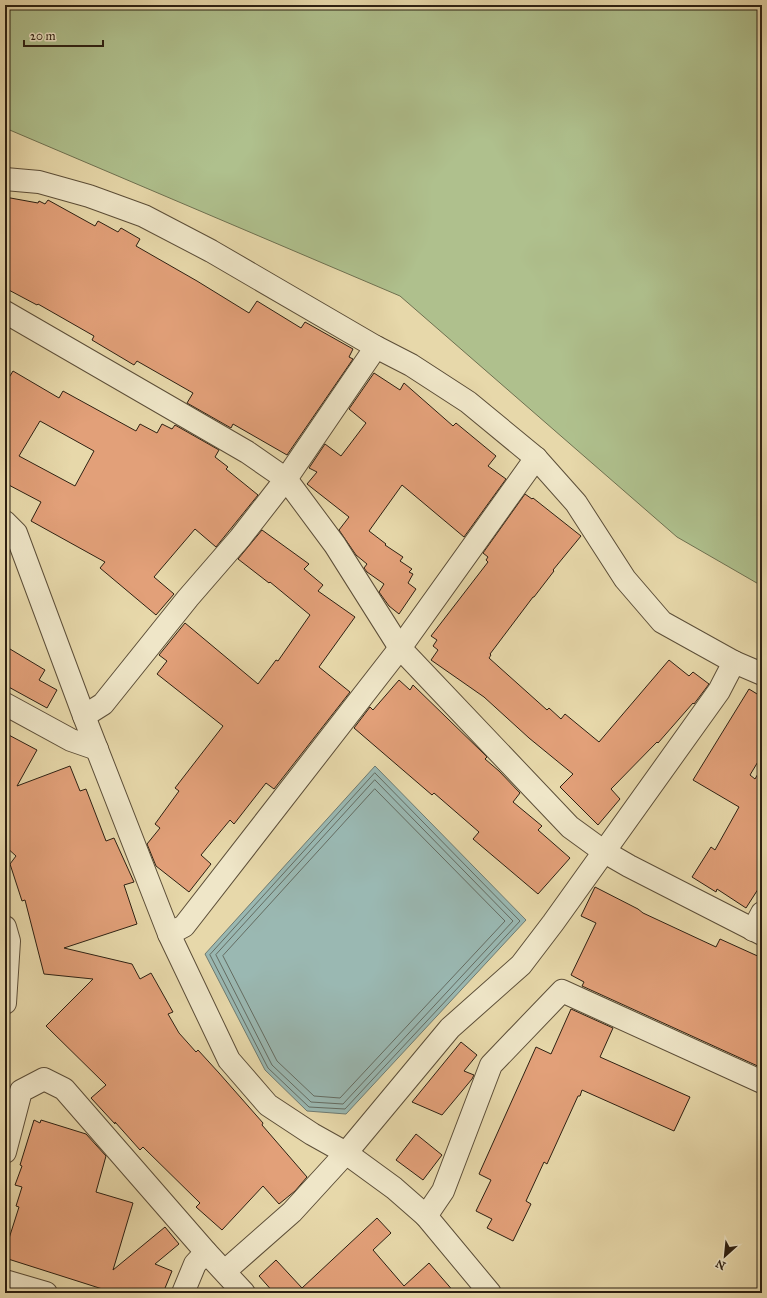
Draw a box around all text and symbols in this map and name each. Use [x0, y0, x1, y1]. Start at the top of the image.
scale bar [24, 22, 103, 48]
text: 20 m [30, 29, 56, 43]
north arrow [705, 1236, 745, 1276]
text: N [713, 1256, 728, 1272]

